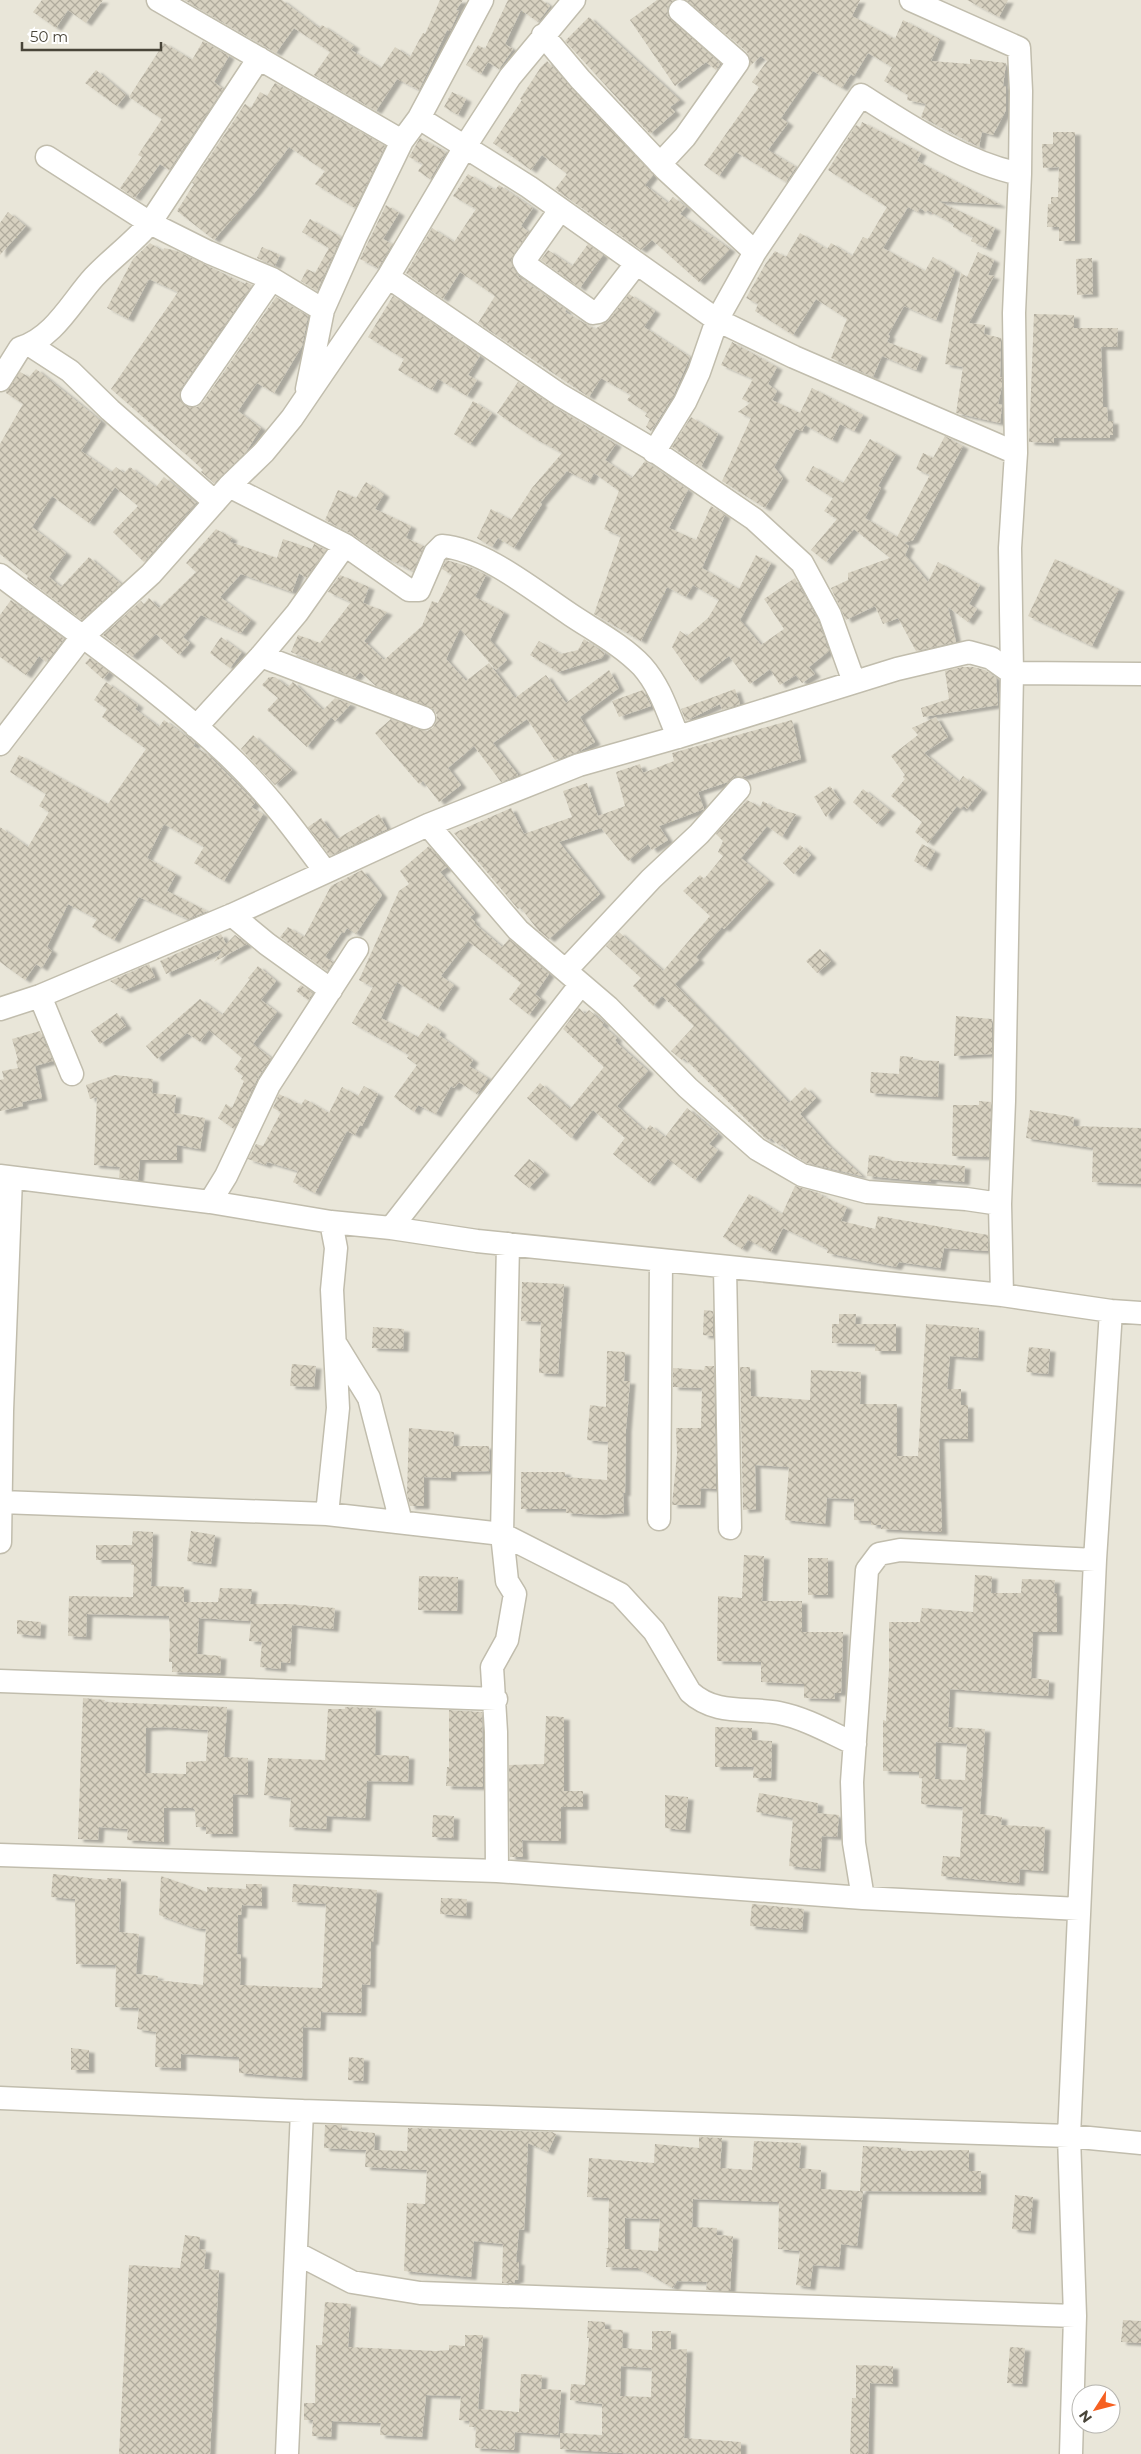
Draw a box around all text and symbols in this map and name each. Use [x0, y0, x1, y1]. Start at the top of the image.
scale bar [22, 20, 161, 52]
text: 50 m [30, 27, 68, 46]
north arrow [1071, 2384, 1121, 2434]
text: N [1075, 2407, 1096, 2427]

